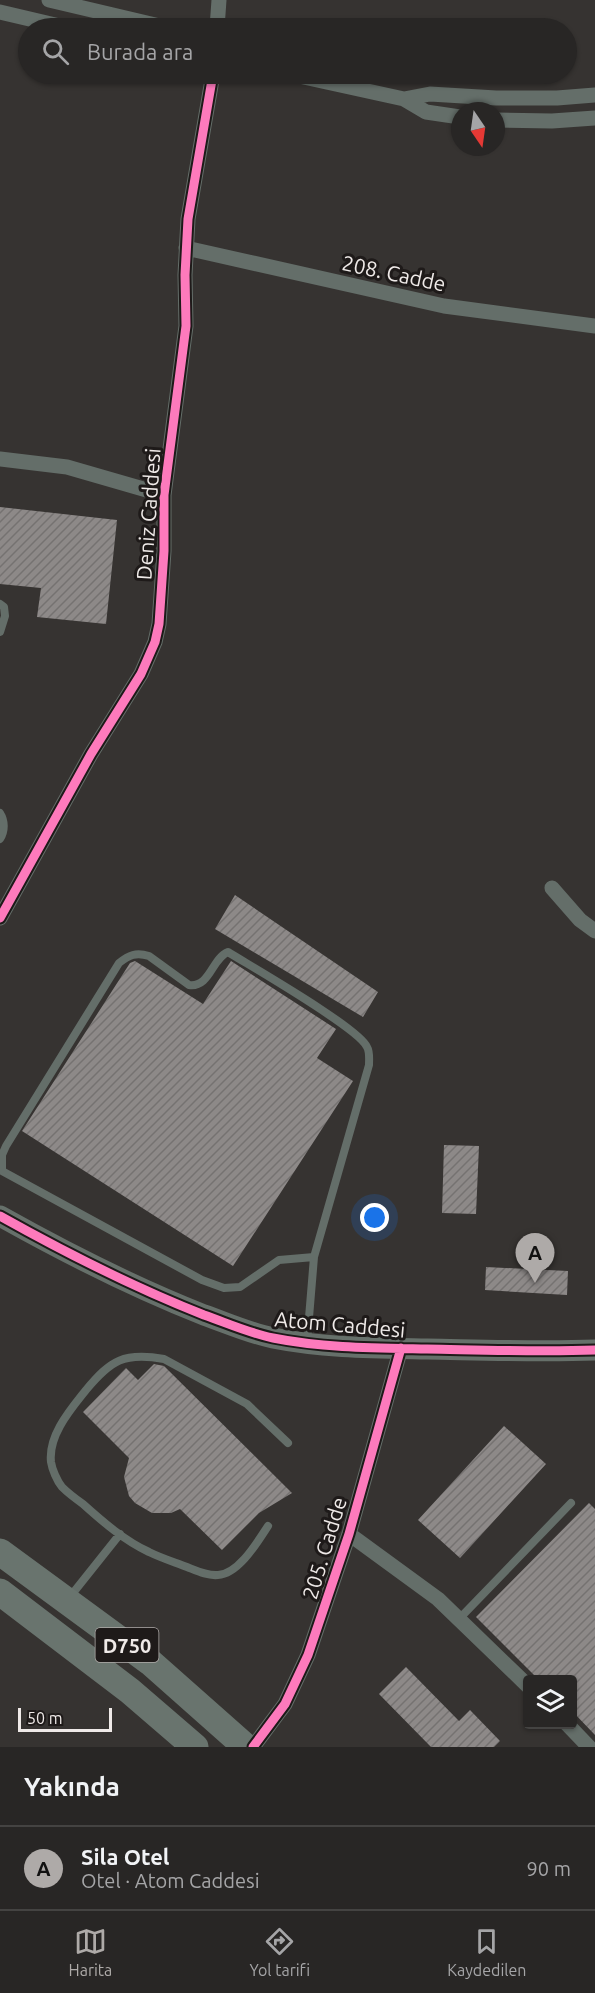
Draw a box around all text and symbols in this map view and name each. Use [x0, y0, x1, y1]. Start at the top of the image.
search box [18, 18, 577, 84]
icon: search [39, 35, 72, 68]
text: Burada ara [87, 39, 193, 64]
north arrow [451, 102, 505, 156]
street label: 208. Cadde [340, 250, 448, 296]
street label: Deniz Caddesi [131, 447, 165, 581]
your location [360, 1203, 389, 1232]
pin: A [516, 1234, 554, 1283]
street label: Atom Caddesi [274, 1306, 406, 1342]
street label: 205. Cadde [297, 1494, 351, 1602]
road number: D750 [96, 1628, 158, 1662]
map controls [523, 1675, 577, 1729]
button: layers [523, 1675, 577, 1729]
scale bar [18, 1705, 112, 1732]
text: 50 m [27, 1709, 63, 1727]
text: Yakında [24, 1772, 120, 1801]
text: Sila Otel [81, 1844, 170, 1869]
text: A [36, 1857, 51, 1880]
text: 90 m [527, 1857, 571, 1880]
text: Otel · Atom Caddesi [81, 1869, 260, 1892]
tab: Harita [69, 1925, 112, 1979]
tab: Yol tarifi [249, 1925, 310, 1979]
tab: Kaydedilen [447, 1925, 526, 1979]

